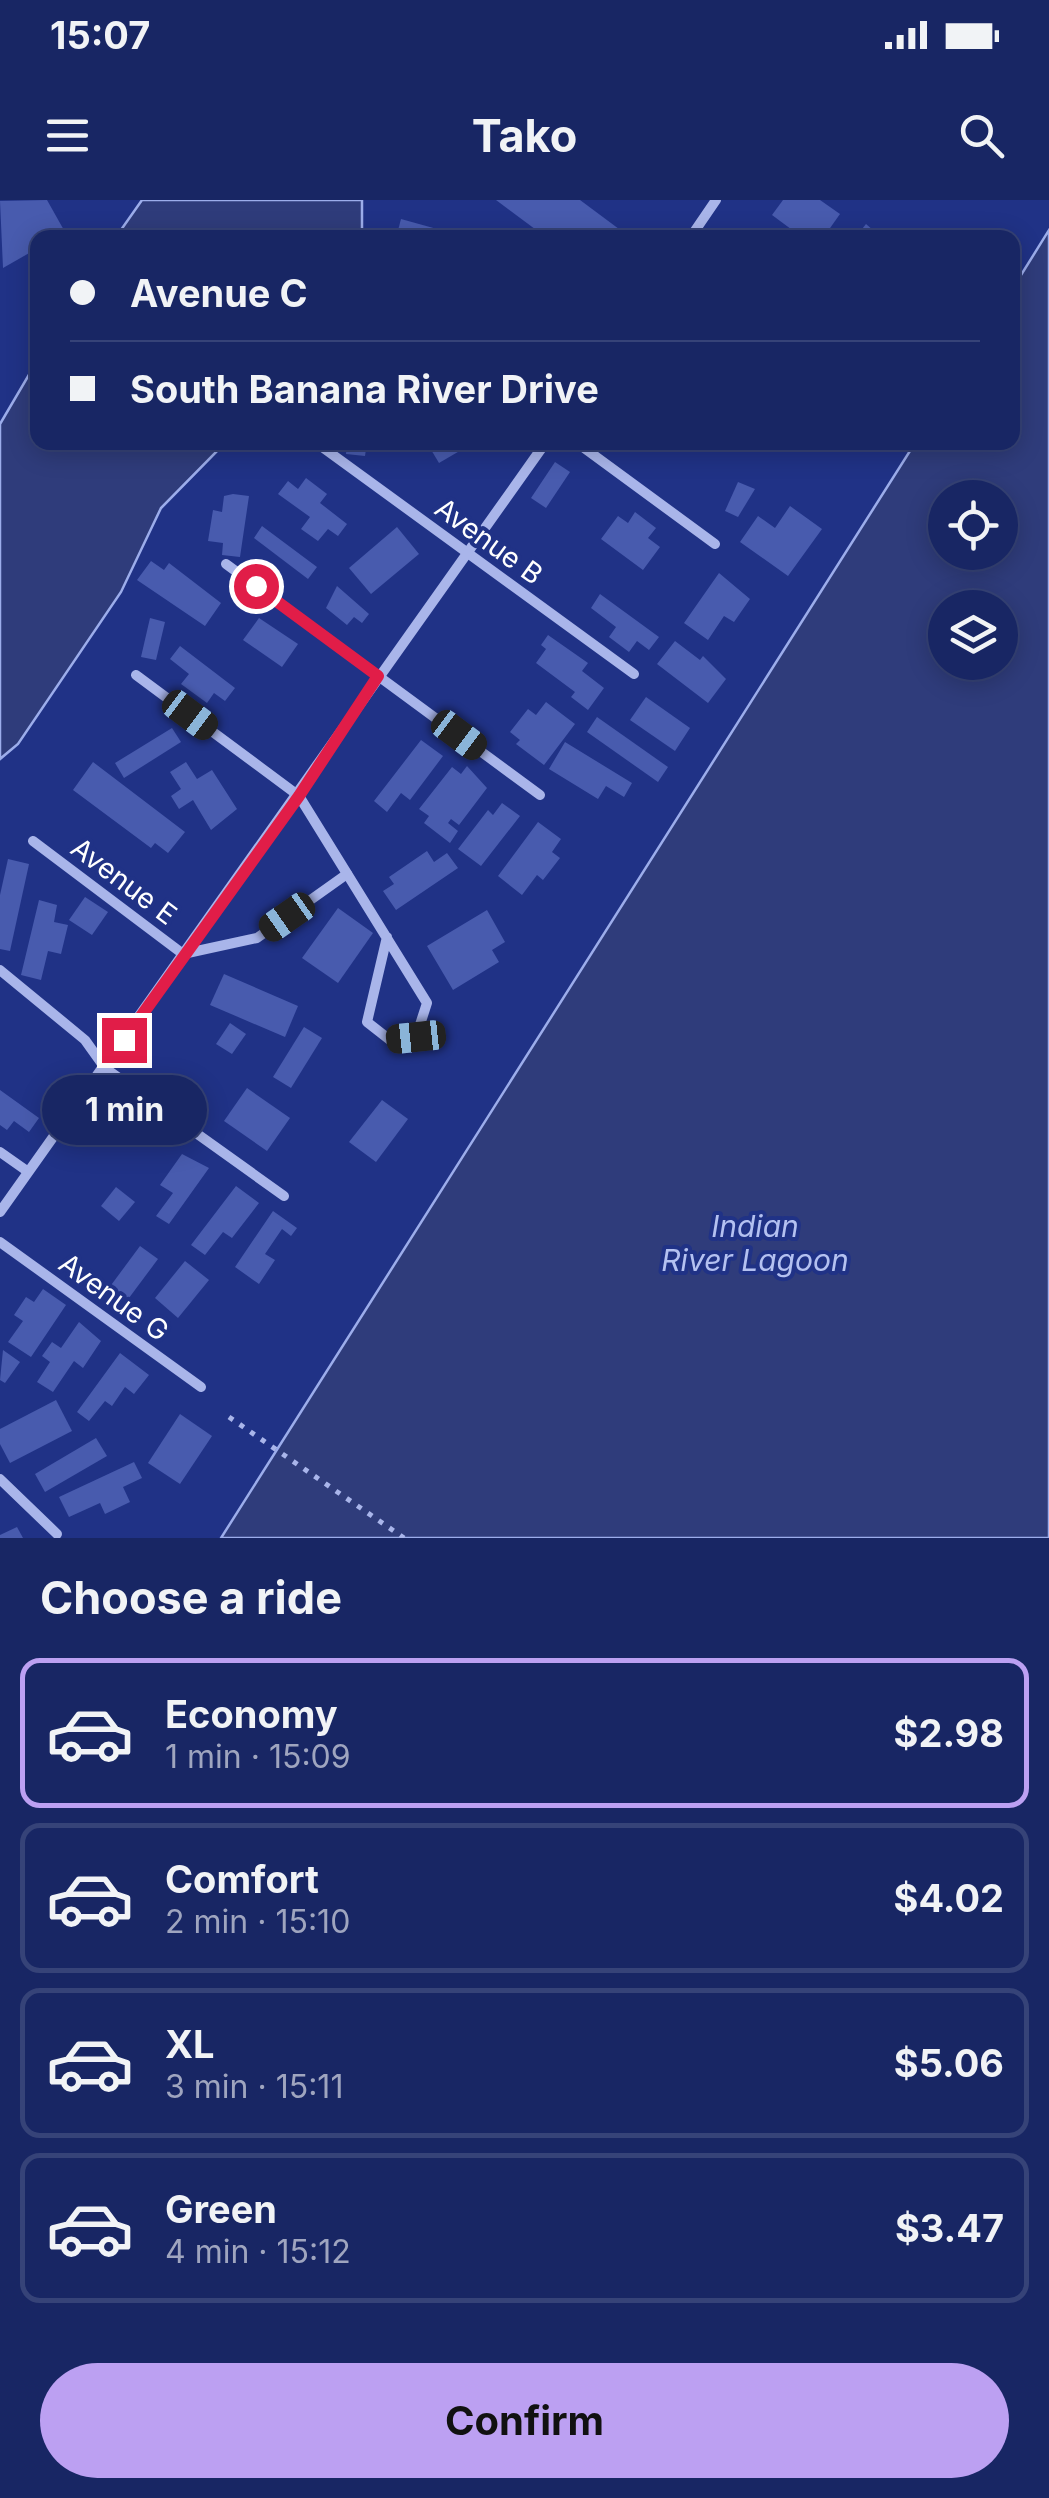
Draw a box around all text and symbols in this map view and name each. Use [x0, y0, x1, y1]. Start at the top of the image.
text: 15:07 [50, 12, 150, 58]
icon: menu [40, 108, 95, 163]
text: Tako [472, 108, 577, 163]
icon: search [954, 108, 1009, 163]
text: Avenue C [130, 270, 308, 316]
text: South Banana River Drive [130, 366, 599, 412]
map controls [928, 480, 1018, 680]
button: locate [928, 480, 1018, 570]
street label: Avenue B [429, 491, 549, 591]
route start [234, 564, 279, 609]
button: layers [928, 590, 1018, 680]
car [157, 685, 223, 745]
car [426, 705, 492, 765]
street label: Avenue E [65, 830, 183, 932]
car [254, 888, 320, 946]
route end [102, 1018, 147, 1063]
car [385, 1019, 447, 1055]
callout: 1 min [42, 1075, 206, 1145]
text: 1 min [85, 1090, 164, 1129]
water label: Indian River Lagoon [661, 1208, 849, 1278]
street label: Avenue G [53, 1246, 175, 1348]
text: Choose a ride [40, 1570, 342, 1625]
icon: car [45, 1688, 135, 1778]
text: Economy [165, 1691, 338, 1737]
text: $2.98 [894, 1710, 1004, 1756]
text: 1 min · 15:09 [165, 1737, 351, 1776]
icon: car [45, 1853, 135, 1943]
text: Comfort [165, 1856, 319, 1902]
text: $4.02 [894, 1875, 1004, 1921]
text: 2 min · 15:10 [165, 1902, 350, 1941]
icon: car [45, 2018, 135, 2108]
text: XL [165, 2021, 215, 2067]
text: $5.06 [894, 2040, 1004, 2086]
text: 3 min · 15:11 [165, 2067, 343, 2106]
icon: car [45, 2183, 135, 2273]
text: Green [165, 2186, 277, 2232]
text: $3.47 [895, 2205, 1004, 2251]
text: 4 min · 15:12 [165, 2232, 351, 2271]
button: Confirm [40, 2363, 1009, 2478]

